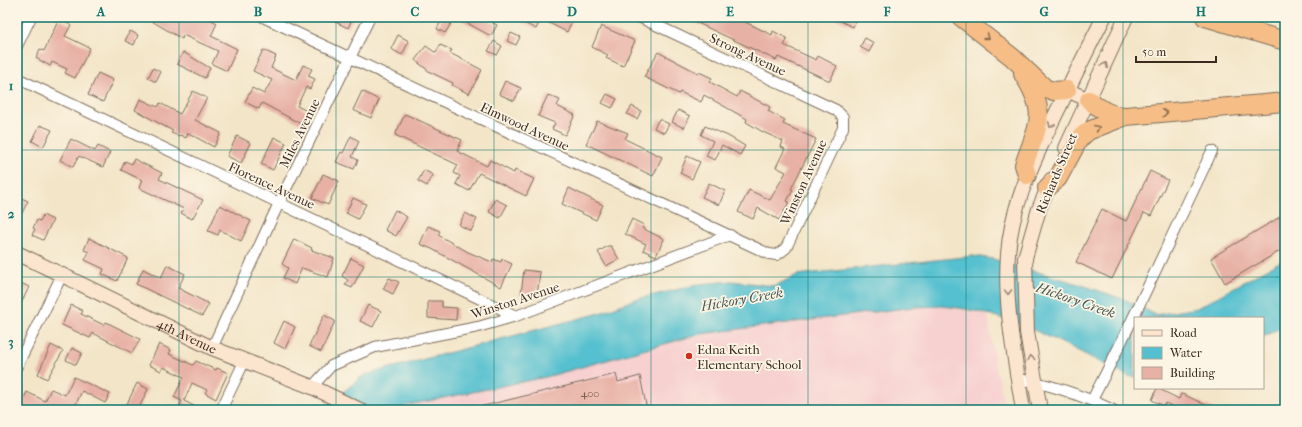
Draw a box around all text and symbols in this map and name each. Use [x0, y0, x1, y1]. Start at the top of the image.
text: A [96, 4, 106, 19]
text: B [254, 4, 263, 19]
text: C [411, 4, 420, 19]
text: D [567, 4, 577, 19]
text: E [726, 4, 734, 19]
text: F [883, 4, 891, 19]
text: G [1039, 4, 1049, 19]
text: H [1196, 4, 1207, 19]
street label: Strong Avenue [707, 30, 789, 79]
one-way arrow [982, 32, 989, 39]
scale bar [1136, 38, 1216, 64]
text: 50 m [1142, 45, 1166, 59]
one-way arrow [1100, 61, 1108, 69]
text: 1 [9, 78, 14, 93]
street label: Miles Avenue [276, 96, 323, 170]
street label: Elmwood Avenue [478, 99, 572, 154]
one-way arrow [1162, 108, 1168, 117]
one-way arrow [1048, 120, 1056, 128]
one-way arrow [1093, 124, 1100, 132]
street label: Richards Street [1033, 130, 1080, 216]
street label: Winston Avenue [777, 137, 830, 228]
street label: Florence Avenue [226, 159, 318, 212]
text: 2 [8, 206, 15, 221]
street label: Winston Avenue [468, 279, 562, 322]
water label: Hickory Creek [1033, 279, 1118, 322]
water label: Hickory Creek [699, 284, 784, 315]
one-way arrow [1003, 289, 1012, 295]
street label: 4th Avenue [154, 315, 219, 357]
legend [1134, 317, 1264, 389]
text: Road [1170, 326, 1197, 340]
text: 3 [8, 334, 14, 350]
place label: Edna Keith Elementary School [697, 342, 802, 372]
text: Water [1169, 346, 1203, 360]
marker: Edna Keith Elementary School [684, 351, 694, 361]
one-way arrow [1027, 355, 1036, 361]
text: Building [1170, 366, 1215, 380]
house number: 400 [581, 387, 599, 400]

